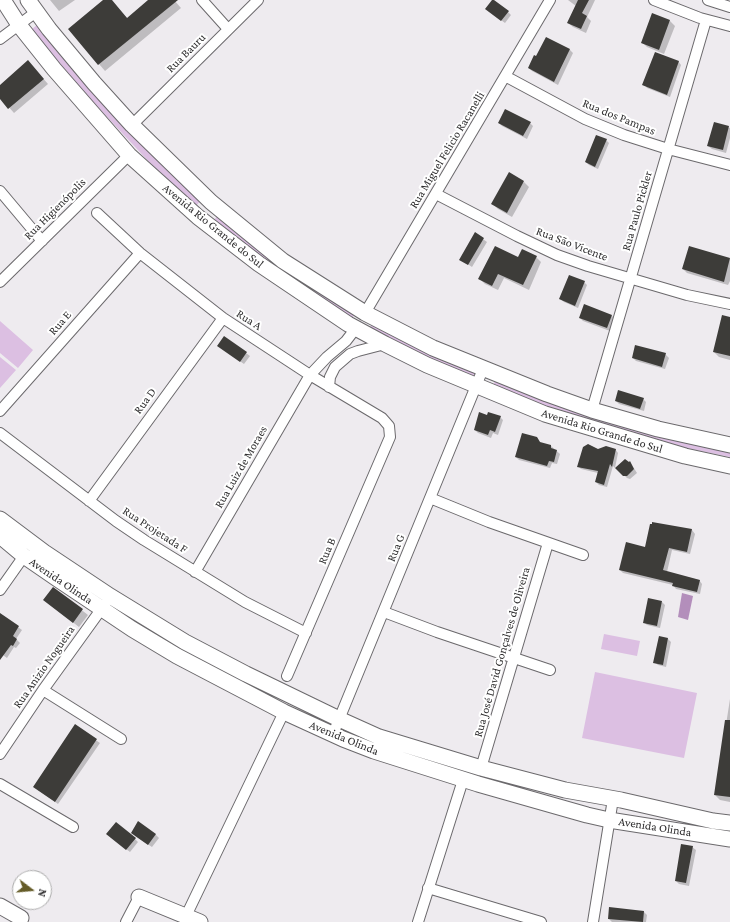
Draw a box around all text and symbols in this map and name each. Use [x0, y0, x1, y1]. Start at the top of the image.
street label: Rua Bauru [163, 30, 209, 76]
street label: Rua Miguel Felicio Racanelli [406, 89, 488, 211]
street label: Rua dos Pampas [580, 96, 658, 138]
street label: Rua Paulo Pickler [619, 169, 655, 253]
street label: Rua Higienópolis [21, 175, 89, 243]
street label: Avenida Rio Grande do Sul [159, 181, 267, 271]
street label: Rua São Vicente [534, 224, 610, 264]
street label: Rua A [234, 306, 264, 334]
street label: Rua E [46, 308, 74, 338]
street label: Rua D [131, 385, 159, 417]
street label: Avenida Rio Grande do Sul [540, 406, 664, 456]
street label: Rua Luiz de Moraes [212, 423, 270, 511]
street label: Rua Projetada F [120, 504, 190, 556]
street label: Rua G [384, 532, 408, 564]
street label: Rua B [315, 536, 339, 566]
street label: Avenida Olinda [26, 554, 96, 608]
street label: Rua José David Gonçalves de Oliveira [471, 565, 533, 739]
street label: Rua Anizio Nogueira [10, 623, 78, 711]
street label: Avenida Olinda [307, 718, 381, 758]
street label: Avenida Olinda [618, 814, 692, 840]
north arrow [12, 870, 52, 910]
text: N [36, 888, 49, 898]

